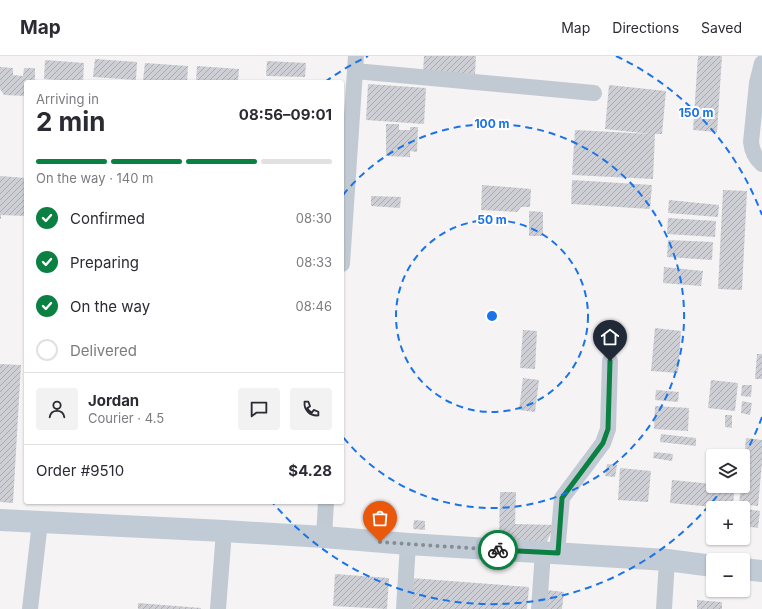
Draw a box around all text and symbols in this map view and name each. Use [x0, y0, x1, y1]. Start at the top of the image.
text: Map [20, 16, 61, 39]
text: Map [561, 19, 590, 36]
text: Directions [612, 19, 679, 36]
text: Saved [701, 19, 742, 36]
text: Arriving in [36, 91, 99, 107]
text: 08:56–09:01 [239, 105, 332, 124]
text: 150 m [679, 105, 713, 120]
text: 2 min [36, 106, 106, 137]
text: 100 m [474, 116, 510, 131]
text: On the way · 140 m [36, 170, 154, 186]
icon: check [36, 207, 58, 229]
text: Confirmed [70, 209, 145, 228]
text: 08:30 [296, 210, 332, 226]
text: 50 m [477, 212, 507, 227]
icon: check [36, 251, 58, 273]
text: Preparing [70, 253, 139, 272]
text: 08:33 [296, 254, 332, 270]
icon: check [36, 295, 58, 317]
text: On the way [70, 297, 150, 316]
text: 08:46 [296, 298, 332, 314]
centre of rings [485, 309, 499, 323]
pin [593, 320, 627, 361]
icon: home [599, 326, 621, 348]
text: Delivered [70, 341, 137, 360]
button: person [36, 388, 78, 430]
button: chat [238, 388, 280, 430]
button: phone [290, 388, 332, 430]
text: Jordan [88, 391, 139, 410]
text: Courier · 4.5 [88, 410, 164, 426]
map controls [706, 449, 750, 597]
button: layers [706, 449, 750, 493]
text: Order #9510 [36, 461, 124, 480]
text: $4.28 [288, 461, 332, 480]
pin [363, 501, 397, 542]
button: + [706, 501, 750, 545]
icon: bag [369, 507, 391, 529]
courier [478, 530, 518, 570]
icon: bike [487, 539, 509, 561]
button: − [706, 553, 750, 597]

